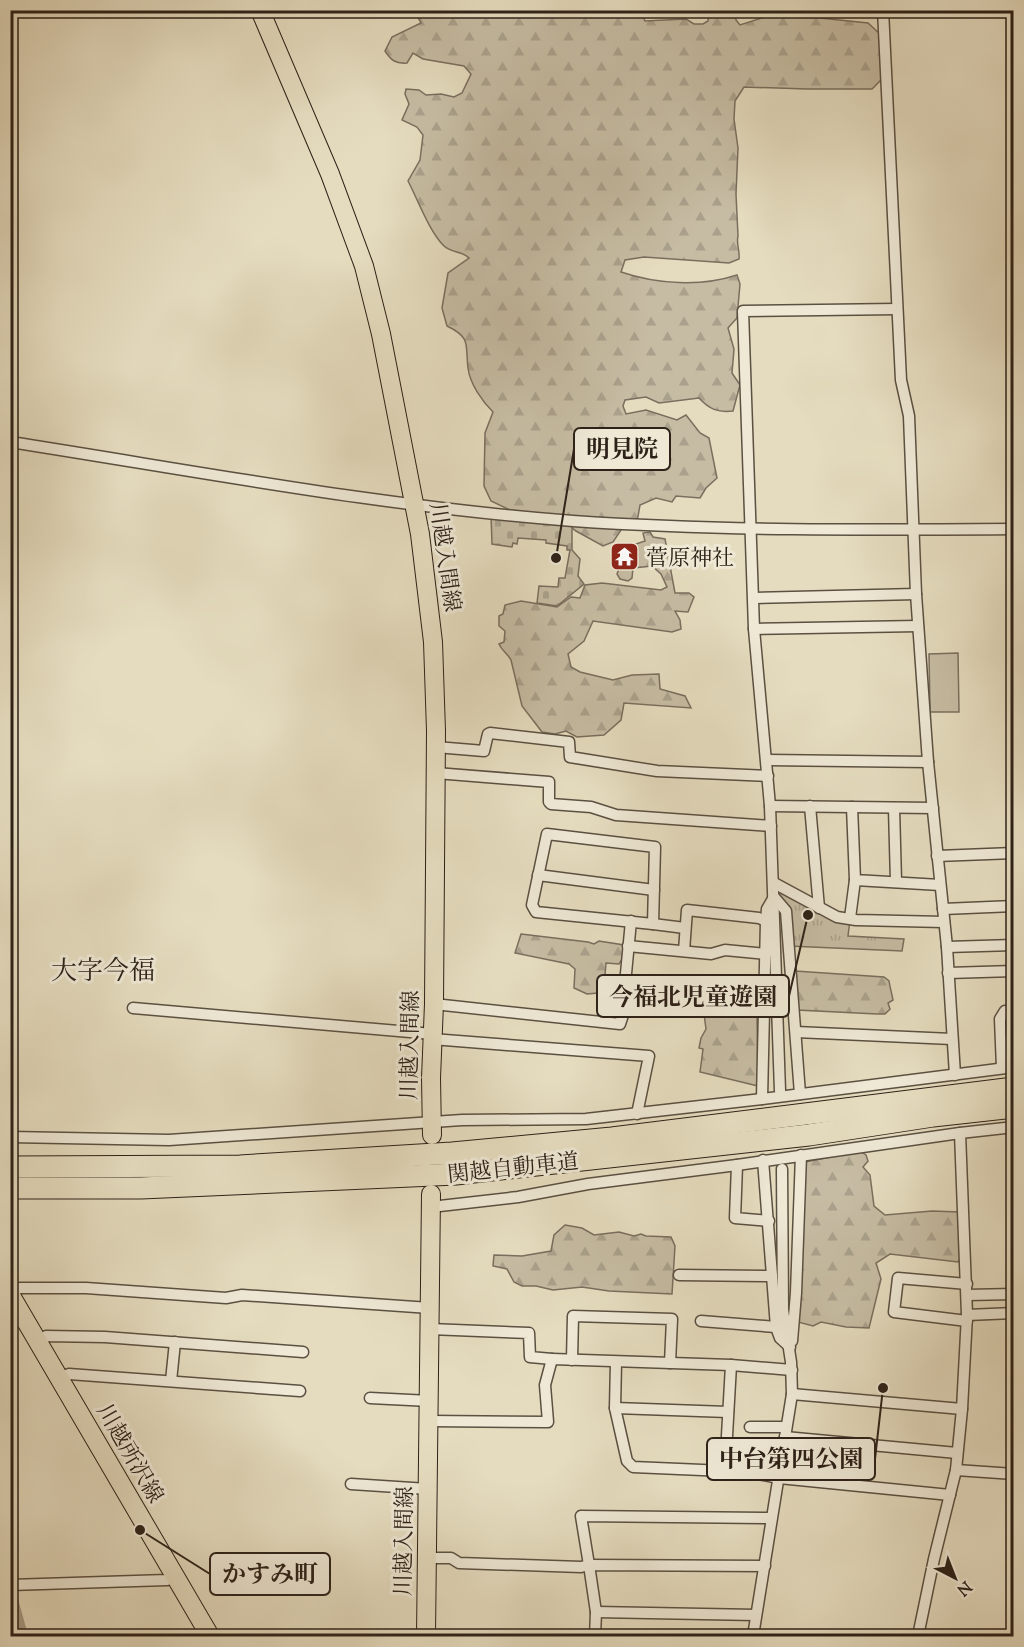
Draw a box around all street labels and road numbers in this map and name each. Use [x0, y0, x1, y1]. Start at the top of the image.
street label: 川越入間線 [420, 501, 467, 614]
street label: 川越入間線 [395, 990, 429, 1100]
street label: 関越自動車道 [446, 1147, 581, 1193]
street label: 川越所沢線 [87, 1399, 170, 1510]
street label: 川越入間線 [389, 1486, 423, 1596]

